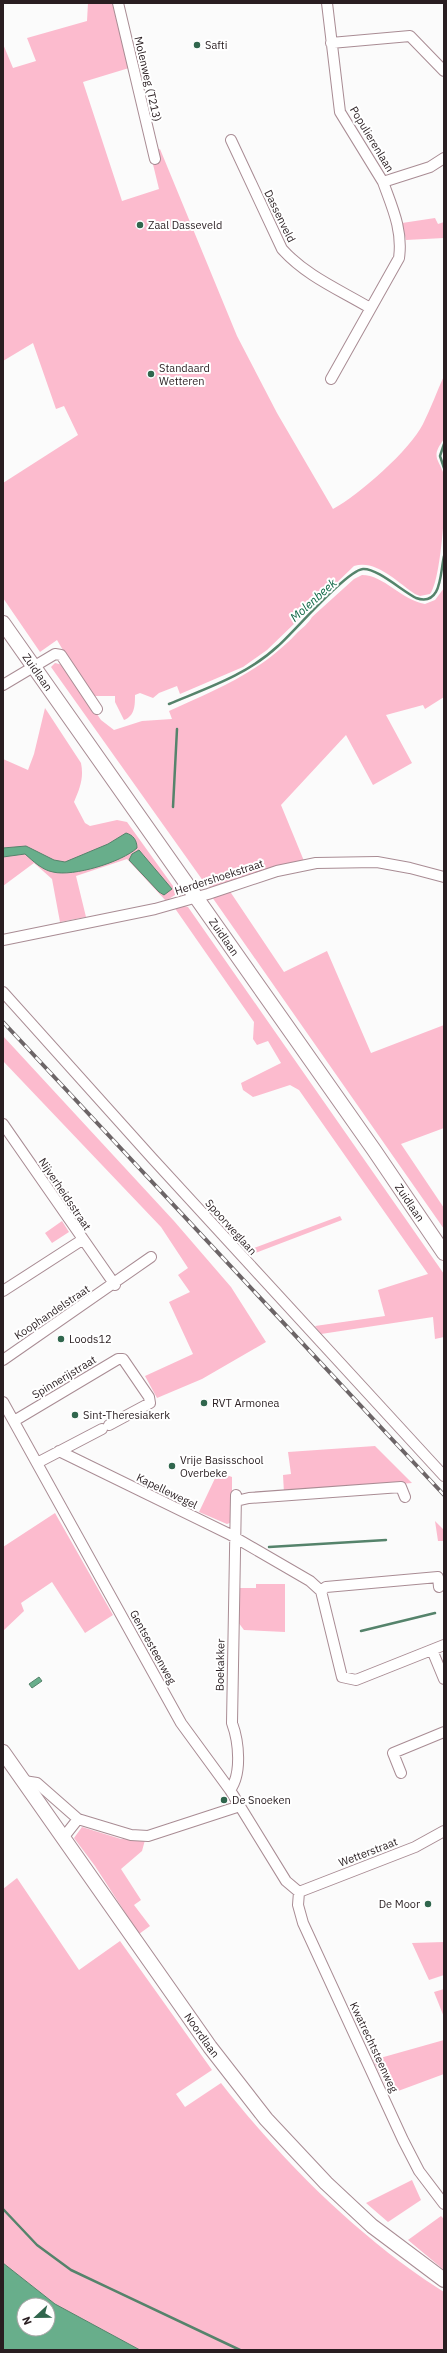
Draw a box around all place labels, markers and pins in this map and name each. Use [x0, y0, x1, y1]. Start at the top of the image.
place label: Safti [205, 38, 227, 52]
marker: Safti [192, 40, 202, 50]
place label: Zaal Dasseveld [148, 218, 222, 232]
marker: Zaal Dasseveld [135, 220, 145, 230]
place label: Standaard Wetteren [159, 361, 210, 388]
marker: Standaard Wetteren [146, 369, 156, 379]
place label: Loods12 [69, 1332, 112, 1346]
marker: Loods12 [56, 1334, 66, 1344]
place label: RVT Armonea [212, 1396, 280, 1410]
marker: RVT Armonea [199, 1398, 209, 1408]
place label: Sint-Theresiakerk [83, 1408, 170, 1422]
marker: Sint-Theresiakerk [70, 1410, 80, 1420]
place label: Vrije Basisschool Overbeke [180, 1453, 264, 1480]
marker: Vrije Basisschool Overbeke [167, 1461, 177, 1471]
place label: De Snoeken [232, 1793, 291, 1807]
marker: De Snoeken [219, 1795, 229, 1805]
place label: De Moor [379, 1897, 420, 1911]
marker: De Moor [423, 1899, 433, 1909]

